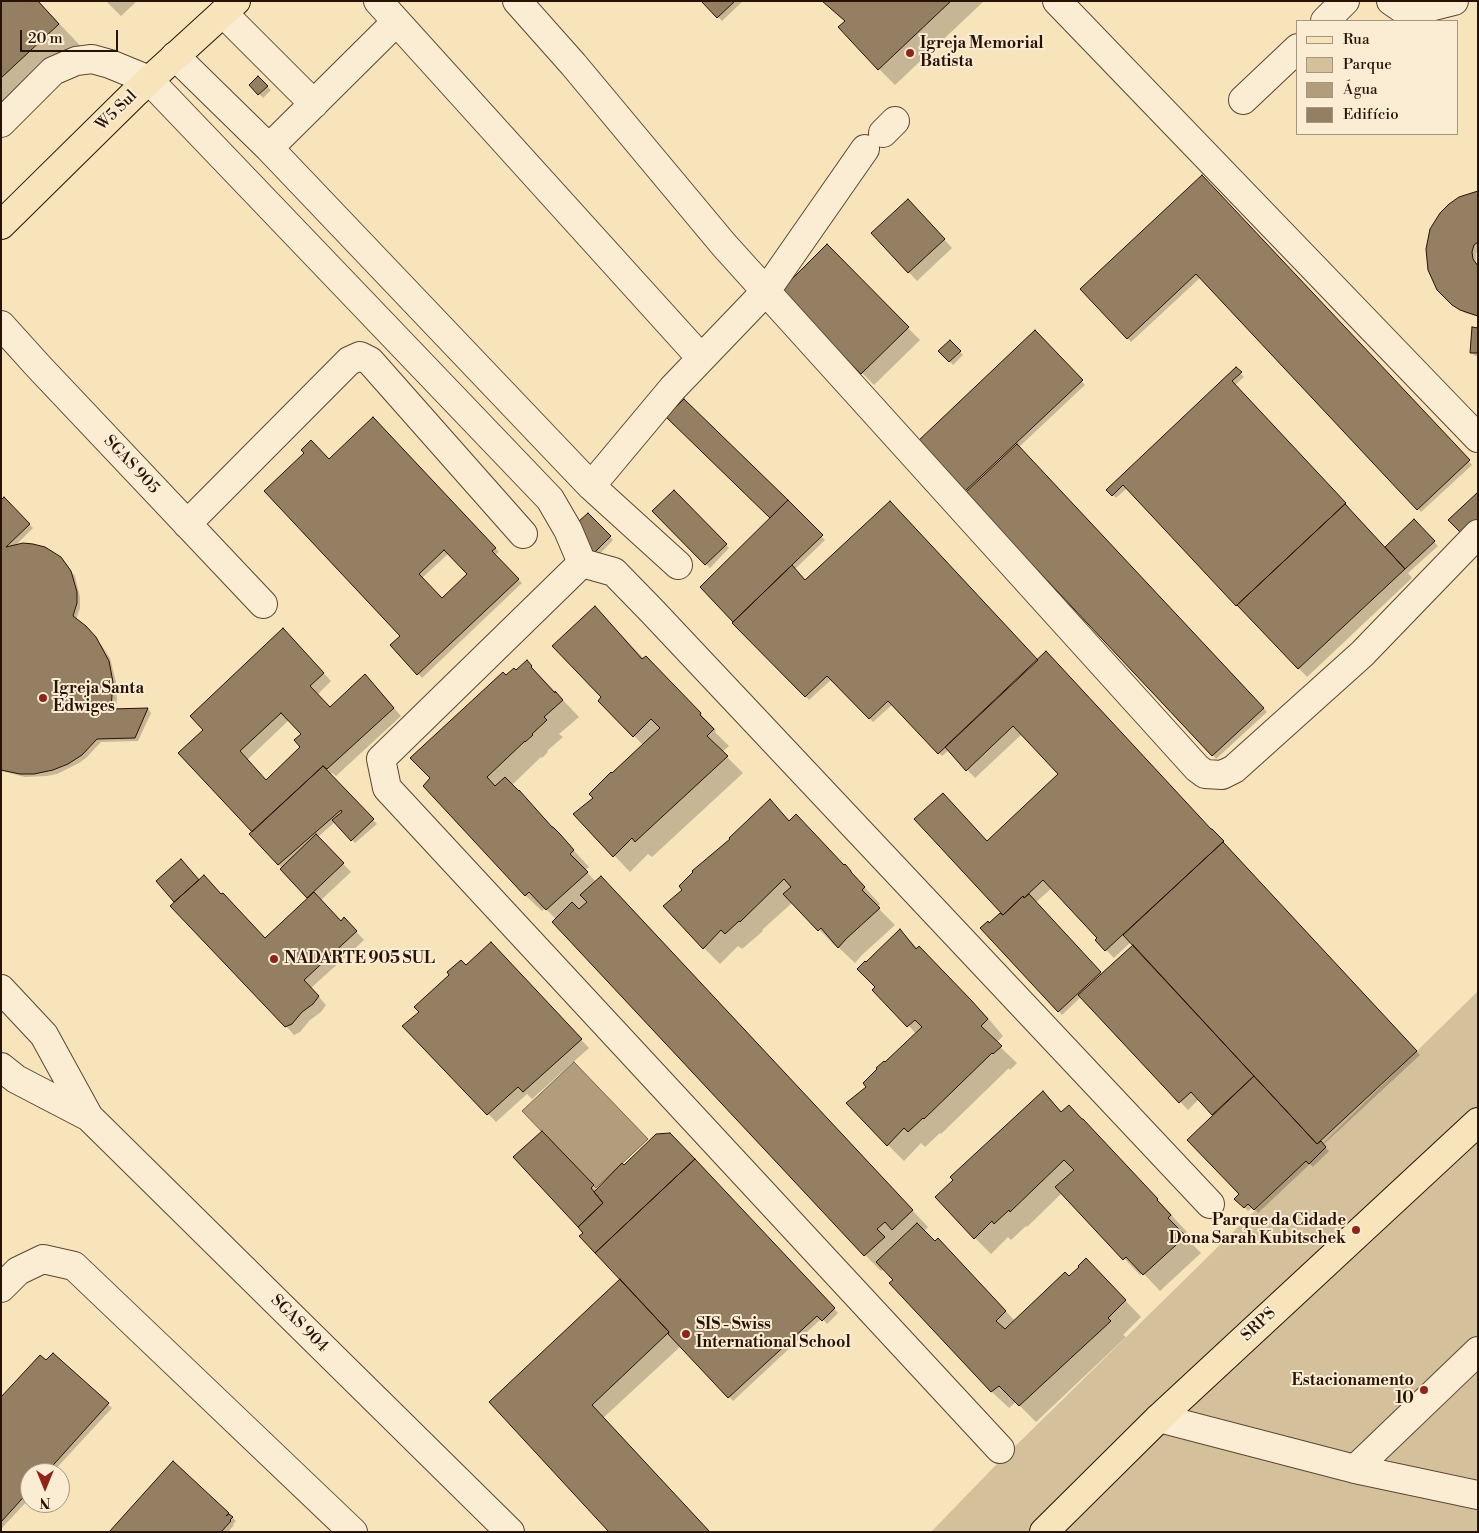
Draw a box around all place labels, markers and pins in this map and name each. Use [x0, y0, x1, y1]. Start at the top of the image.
place label: Igreja Memorial Batista [920, 34, 1044, 72]
marker: Igreja Memorial Batista [904, 47, 916, 59]
place label: Igreja Santa Edwiges [53, 679, 144, 717]
marker: Igreja Santa Edwiges [37, 692, 49, 704]
place label: NADARTE 905 SUL [284, 949, 435, 969]
marker: NADARTE 905 SUL [268, 953, 280, 965]
place label: Parque da Cidade Dona Sarah Kubitschek [1169, 1211, 1346, 1249]
marker: Parque da Cidade Dona Sarah Kubitschek [1350, 1224, 1362, 1236]
place label: SIS - Swiss International School [696, 1315, 851, 1353]
marker: SIS - Swiss International School [680, 1328, 692, 1340]
place label: Estacionamento 10 [1292, 1371, 1414, 1409]
marker: Estacionamento 10 [1418, 1384, 1430, 1396]

